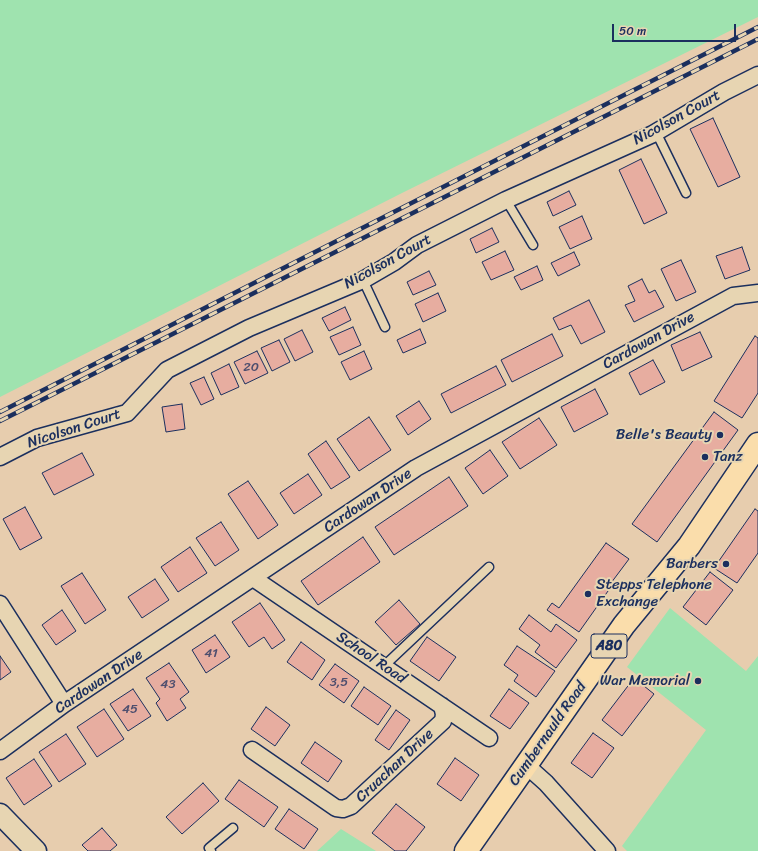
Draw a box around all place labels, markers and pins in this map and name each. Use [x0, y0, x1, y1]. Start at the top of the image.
place label: Belle's Beauty [616, 426, 712, 444]
marker: Belle's Beauty [715, 430, 725, 440]
place label: Tanz [713, 448, 743, 466]
marker: Tanz [700, 452, 710, 462]
place label: Barbers [666, 555, 718, 573]
marker: Barbers [721, 559, 731, 569]
place label: Stepps Telephone Exchange [596, 576, 712, 611]
marker: Stepps Telephone Exchange [583, 589, 593, 599]
place label: War Memorial [600, 672, 690, 690]
marker: War Memorial [693, 676, 703, 686]

